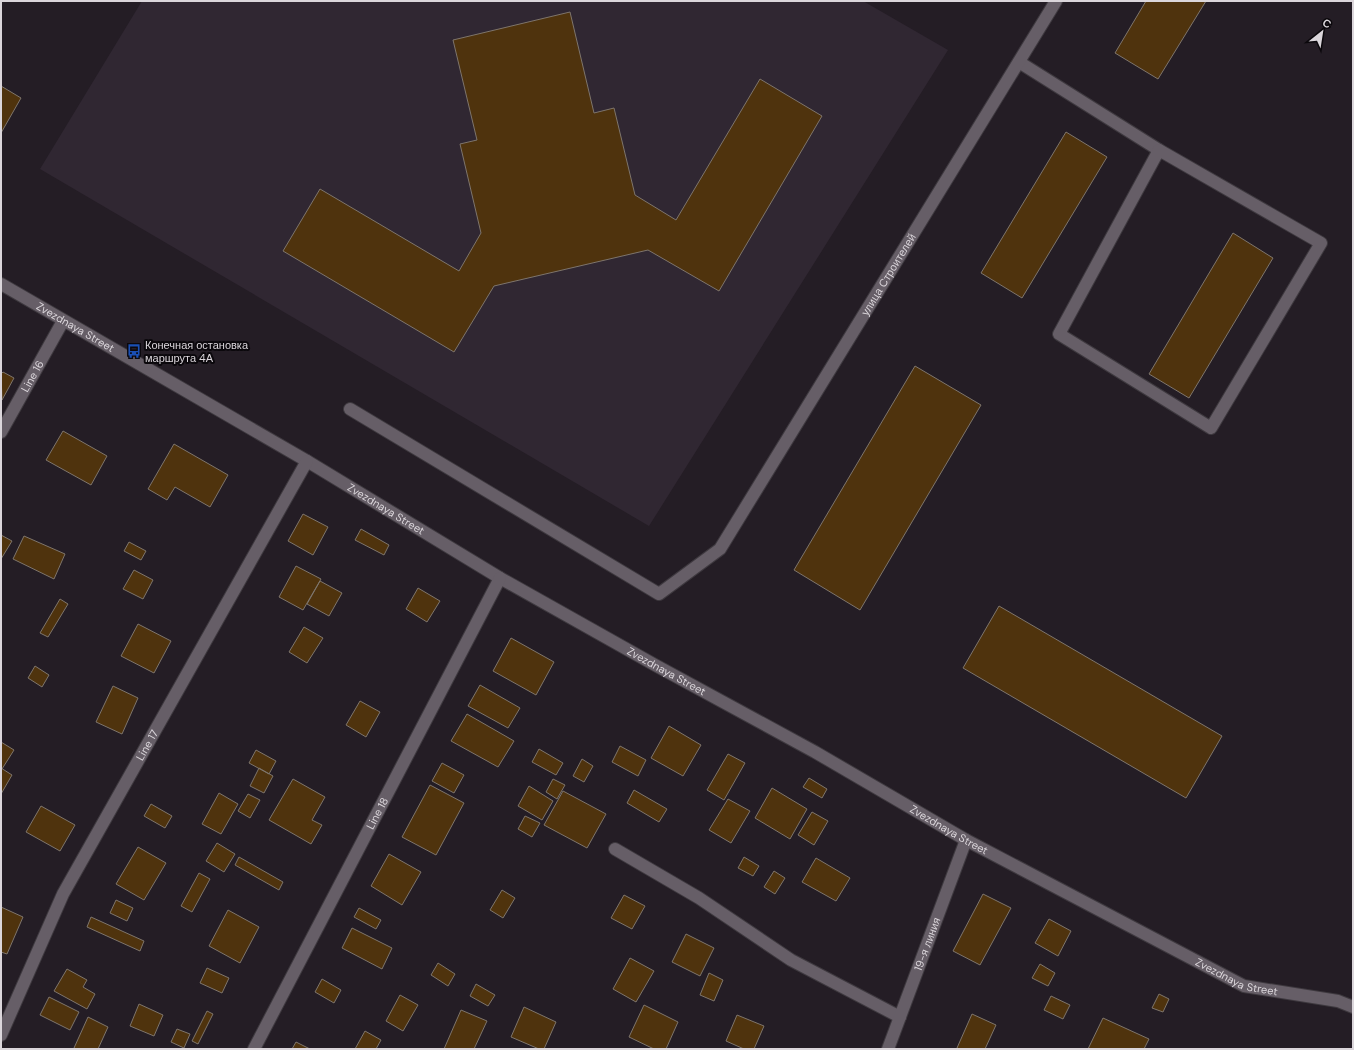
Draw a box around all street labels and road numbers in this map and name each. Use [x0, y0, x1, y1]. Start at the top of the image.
street label: улица Строителей [858, 231, 919, 318]
street label: Zvezdnaya Street [34, 299, 117, 355]
street label: Line 16 [18, 358, 47, 395]
street label: Zvezdnaya Street [345, 480, 427, 538]
street label: Zvezdnaya Street [625, 644, 708, 698]
street label: Line 17 [133, 727, 161, 763]
street label: Line 18 [363, 795, 391, 832]
street label: Zvezdnaya Street [907, 802, 991, 857]
street label: 19-я линия [911, 915, 944, 973]
street label: Zvezdnaya Street [1193, 955, 1279, 998]

